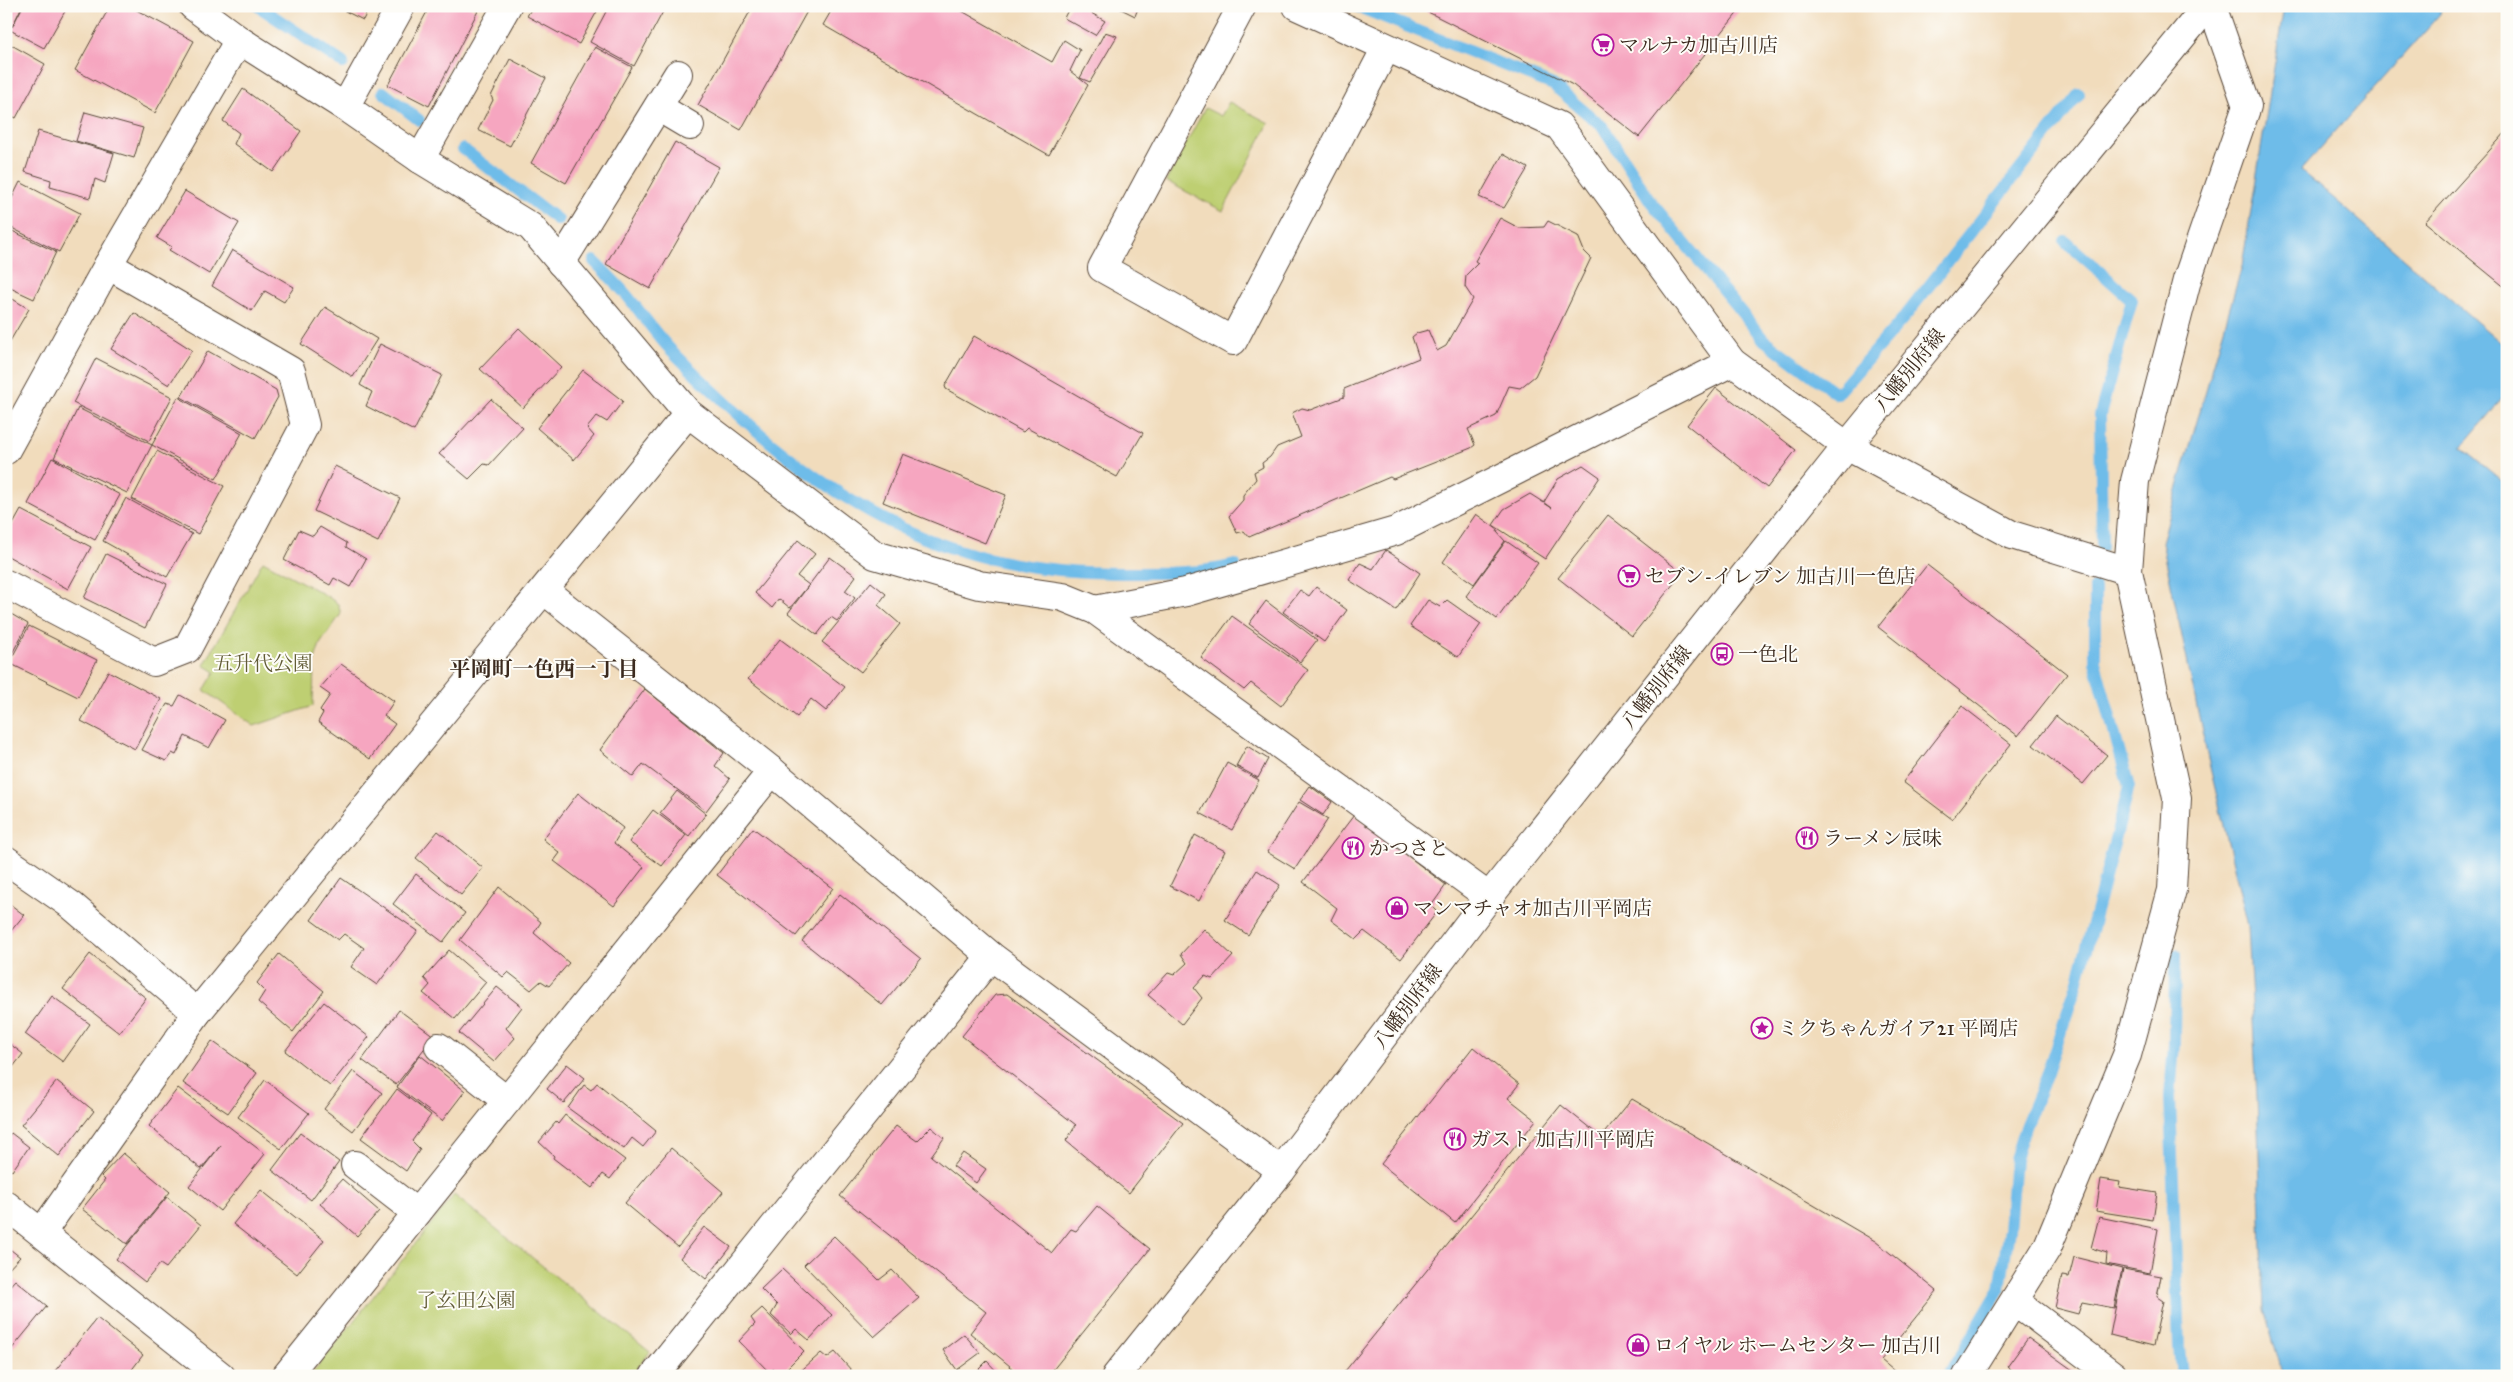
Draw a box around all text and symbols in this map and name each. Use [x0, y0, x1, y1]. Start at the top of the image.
supermarket icon: マルナカ加古川店 [1591, 33, 1615, 57]
place label: マルナカ加古川店 [1619, 33, 1779, 57]
street label: 八幡別府線 [1868, 324, 1950, 416]
supermarket icon: セブン-イレブン 加古川一色店 [1617, 564, 1641, 588]
place label: セブン-イレブン 加古川一色店 [1645, 564, 1916, 588]
street label: 八幡別府線 [1616, 640, 1696, 734]
bus stop icon: 一色北 [1710, 642, 1734, 666]
place label: 一色北 [1738, 642, 1798, 666]
park label: 五升代公園 [213, 651, 313, 675]
district label: 平岡町一色西一丁目 [450, 656, 639, 682]
restaurant icon: ラーメン辰味 [1795, 826, 1819, 850]
place label: ラーメン辰味 [1823, 826, 1942, 850]
restaurant icon: かつさと [1341, 836, 1365, 860]
place label: かつさと [1369, 836, 1449, 860]
shop icon: マンマチャオ加古川平岡店 [1385, 896, 1409, 920]
place label: マンマチャオ加古川平岡店 [1413, 896, 1652, 920]
street label: 八幡別府線 [1367, 959, 1447, 1053]
place icon: ミクちゃんガイア21 平岡店 [1750, 1016, 1774, 1040]
place label: ミクちゃんガイア21 平岡店 [1778, 1016, 2019, 1040]
restaurant icon: ガスト 加古川平岡店 [1443, 1127, 1467, 1151]
place label: ガスト 加古川平岡店 [1471, 1127, 1655, 1151]
park label: 了玄田公園 [416, 1288, 516, 1312]
shop icon: ロイヤル ホームセンター 加古川 [1626, 1333, 1650, 1357]
place label: ロイヤル ホームセンター 加古川 [1654, 1333, 1941, 1357]

